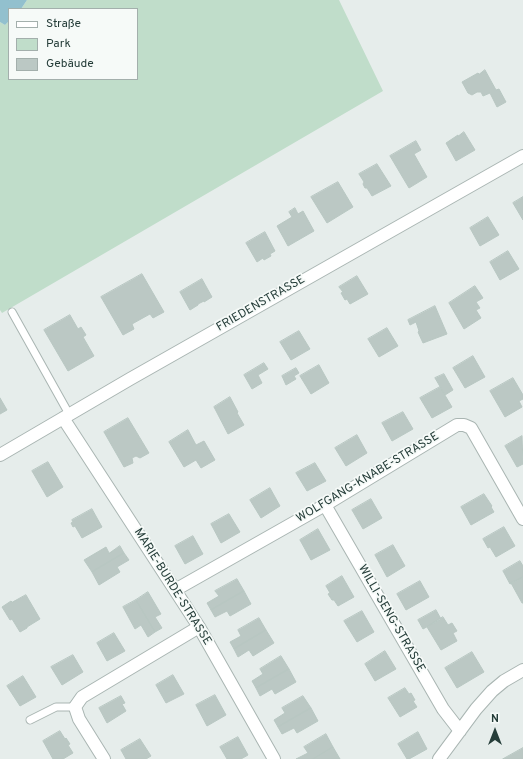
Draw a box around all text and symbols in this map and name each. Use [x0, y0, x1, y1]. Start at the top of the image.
legend [8, 8, 138, 80]
text: Straße [46, 16, 81, 32]
text: Park [46, 36, 71, 52]
text: Gebäude [46, 56, 94, 72]
street label: FRIEDENSTRASSE [214, 273, 308, 335]
street label: WOLFGANG-KNABE-STRASSE [294, 430, 442, 526]
street label: MARIE-BURDE-STRASSE [130, 526, 214, 648]
street label: WILLI-SENG-STRASSE [354, 563, 428, 675]
north arrow [475, 711, 515, 751]
text: N [491, 712, 499, 726]

